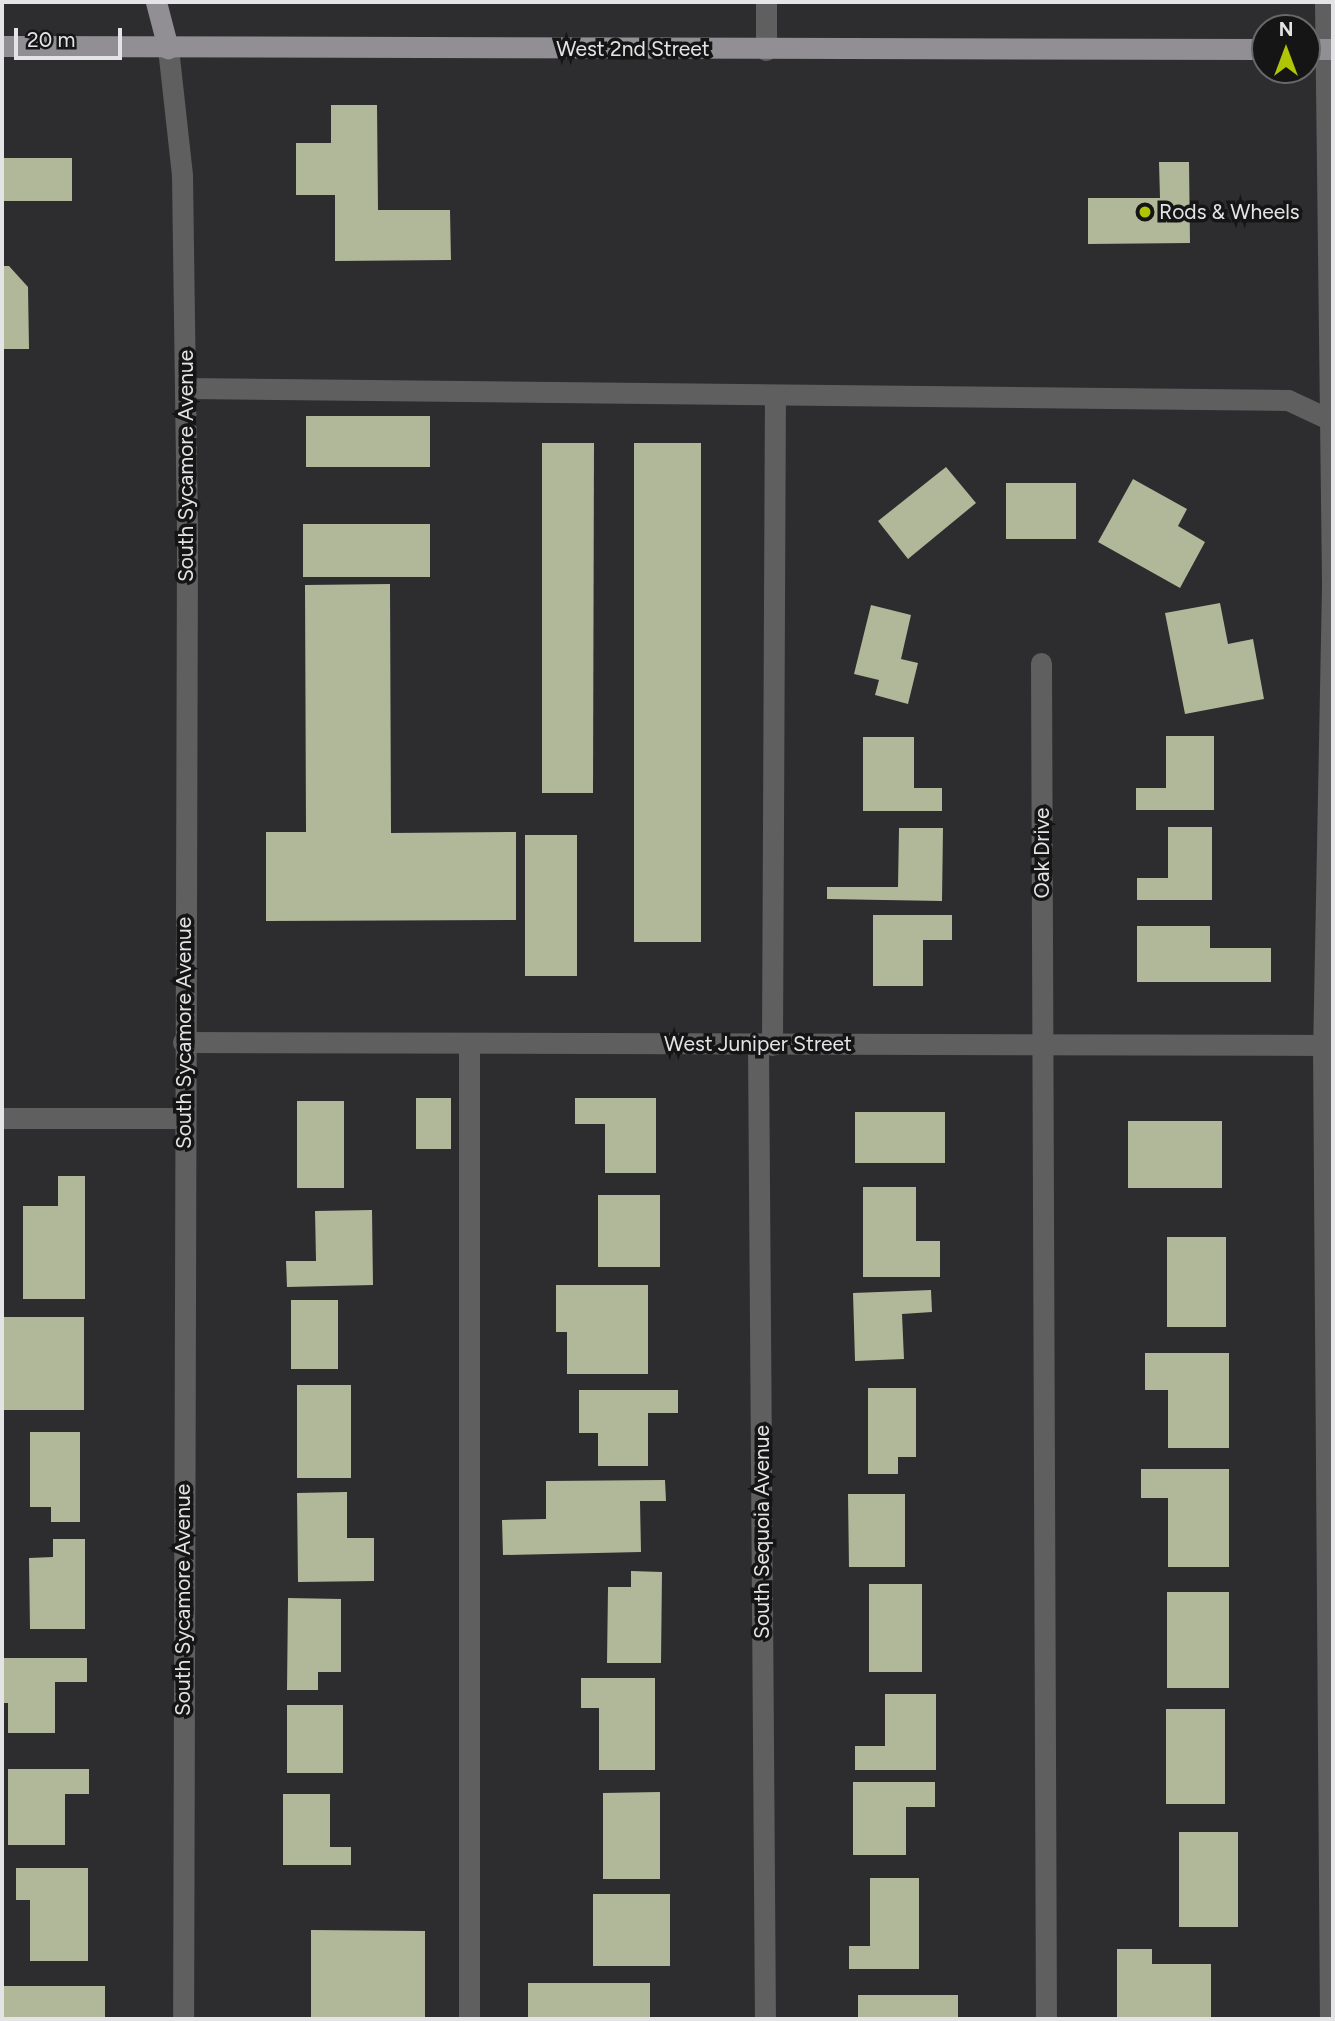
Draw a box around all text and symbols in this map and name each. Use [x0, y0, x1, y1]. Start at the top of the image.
scale bar [18, 14, 126, 58]
north arrow [1251, 14, 1321, 84]
text: N [1279, 18, 1293, 41]
text: 20 m [27, 27, 75, 52]
street label: West 2nd Street [556, 36, 710, 62]
place label: Rods & Wheels [1159, 199, 1300, 225]
marker: Rods & Wheels [1137, 204, 1153, 220]
street label: South Sycamore Avenue [173, 350, 199, 582]
street label: Oak Drive [1029, 808, 1055, 898]
street label: South Sycamore Avenue [171, 917, 197, 1149]
street label: West Juniper Street [664, 1031, 852, 1057]
street label: South Sequoia Avenue [749, 1425, 775, 1639]
street label: South Sycamore Avenue [170, 1484, 196, 1716]

